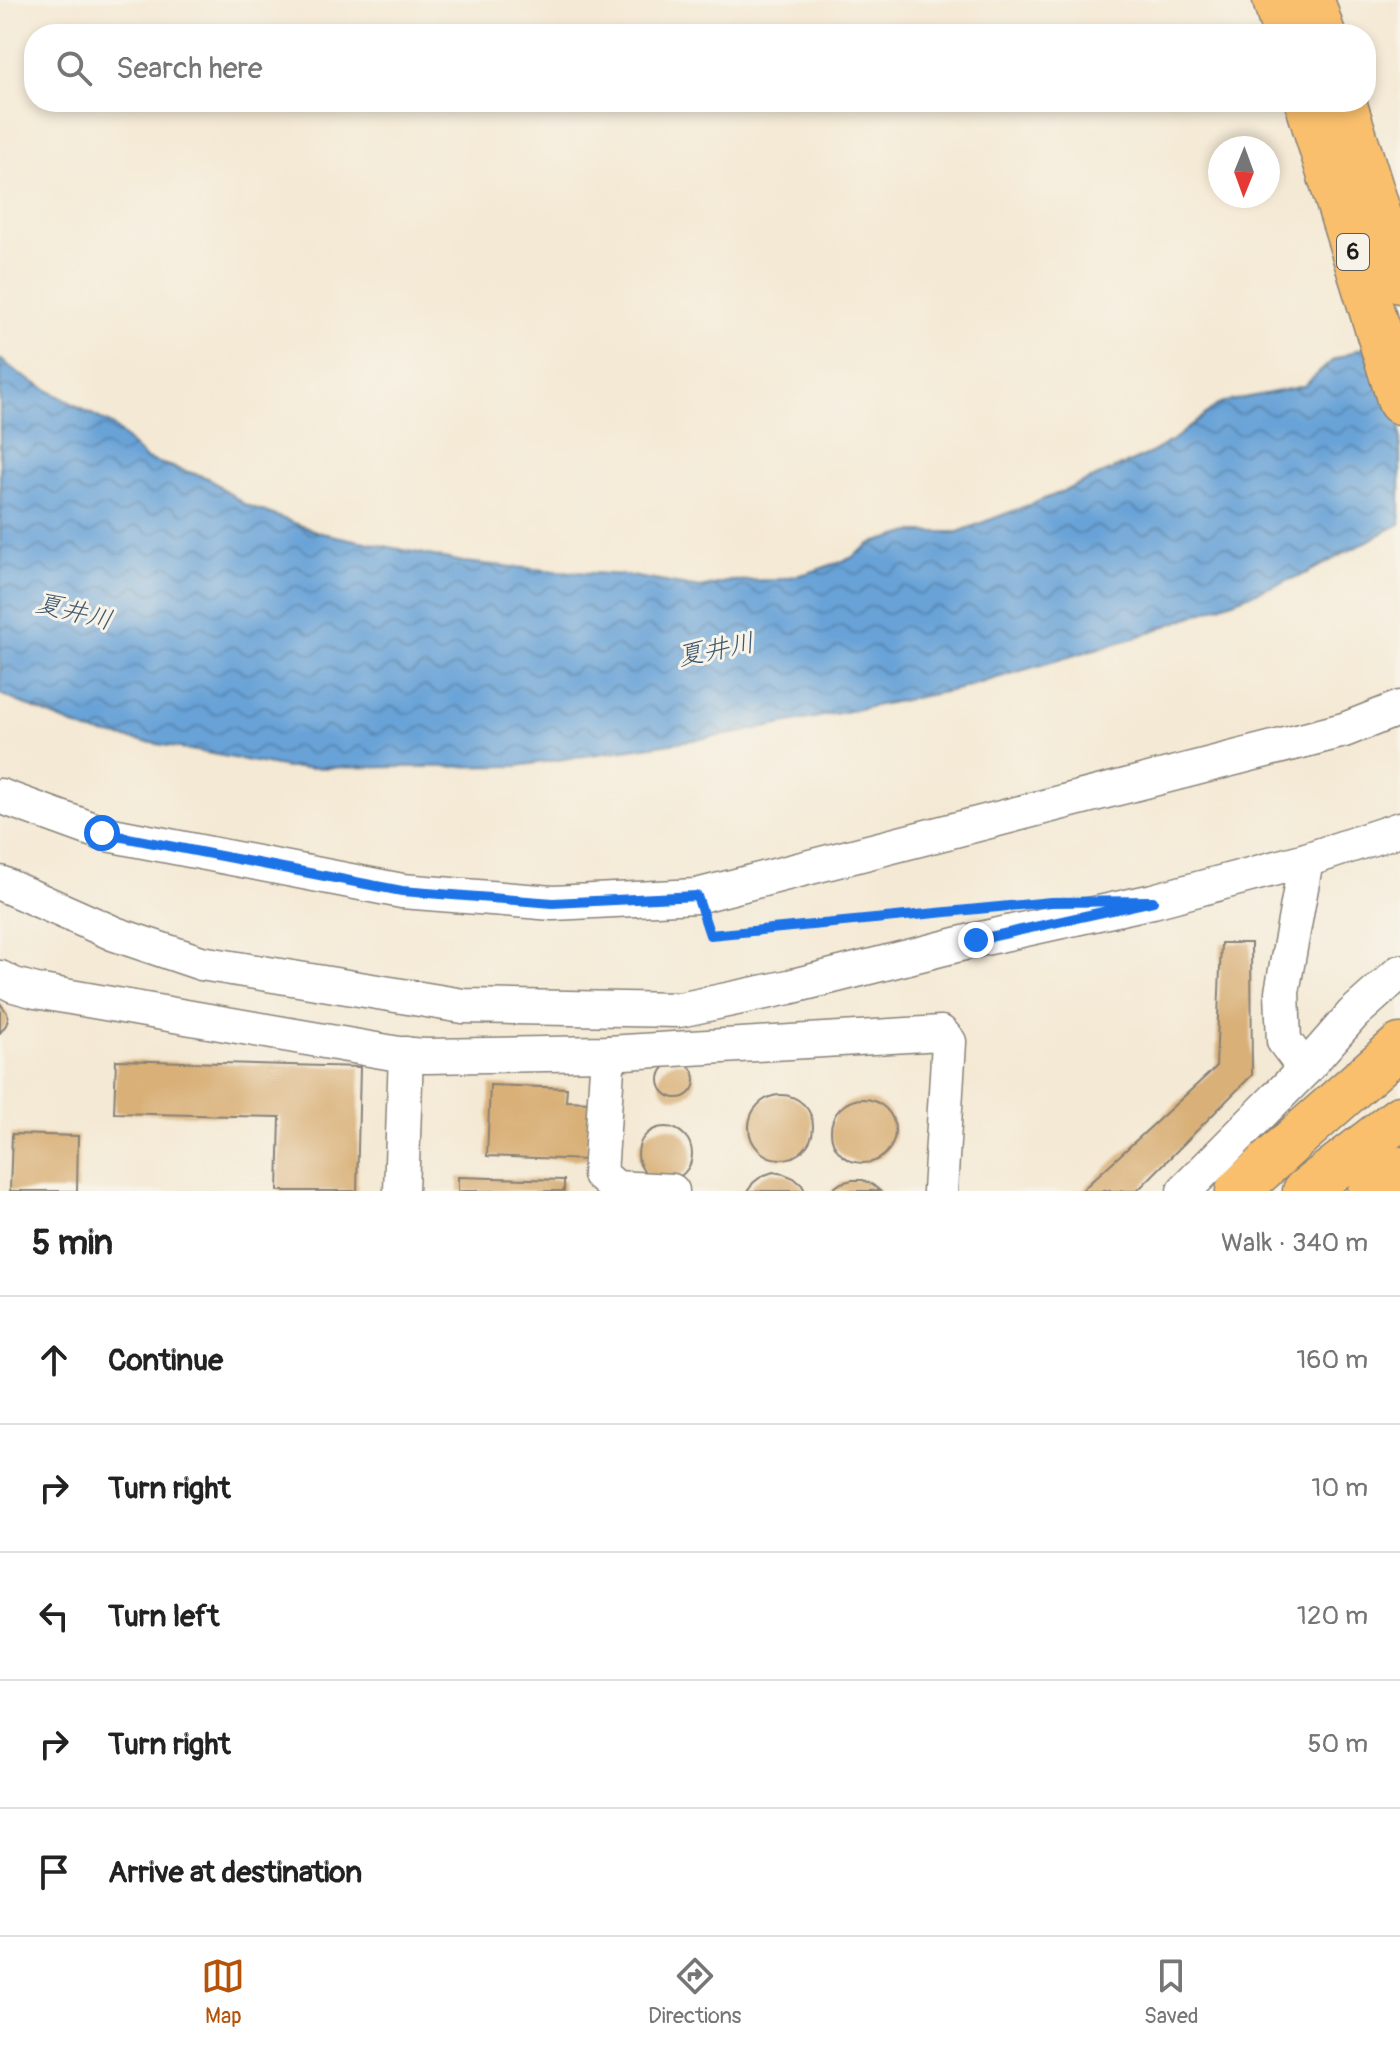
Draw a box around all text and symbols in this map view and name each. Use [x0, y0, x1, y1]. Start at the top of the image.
search box [24, 24, 1376, 112]
icon: search [52, 46, 96, 90]
text: Search here [116, 50, 263, 87]
north arrow [1208, 136, 1280, 208]
road number: 6 [1337, 234, 1369, 270]
water label: 夏井川 [32, 587, 116, 637]
water label: 夏井川 [675, 627, 757, 673]
route start [84, 815, 120, 851]
route end [958, 922, 994, 958]
text: 5 min [32, 1222, 113, 1265]
text: Walk · 340 m [1221, 1227, 1368, 1259]
icon: ahead [32, 1338, 76, 1382]
text: Continue [108, 1342, 223, 1379]
text: 160 m [1296, 1344, 1368, 1376]
icon: right [32, 1466, 76, 1510]
text: Turn right [108, 1470, 231, 1507]
text: 10 m [1311, 1472, 1368, 1504]
icon: left [32, 1594, 76, 1638]
text: Turn left [108, 1598, 219, 1635]
text: 120 m [1297, 1600, 1368, 1632]
icon: right [32, 1722, 76, 1766]
text: Turn right [108, 1726, 231, 1763]
text: 50 m [1307, 1728, 1368, 1760]
icon: arrive [32, 1850, 76, 1894]
text: Arrive at destination [108, 1854, 362, 1891]
tab: Map [201, 1954, 245, 2030]
tab: Directions [648, 1954, 741, 2030]
tab: Saved [1144, 1954, 1199, 2030]

